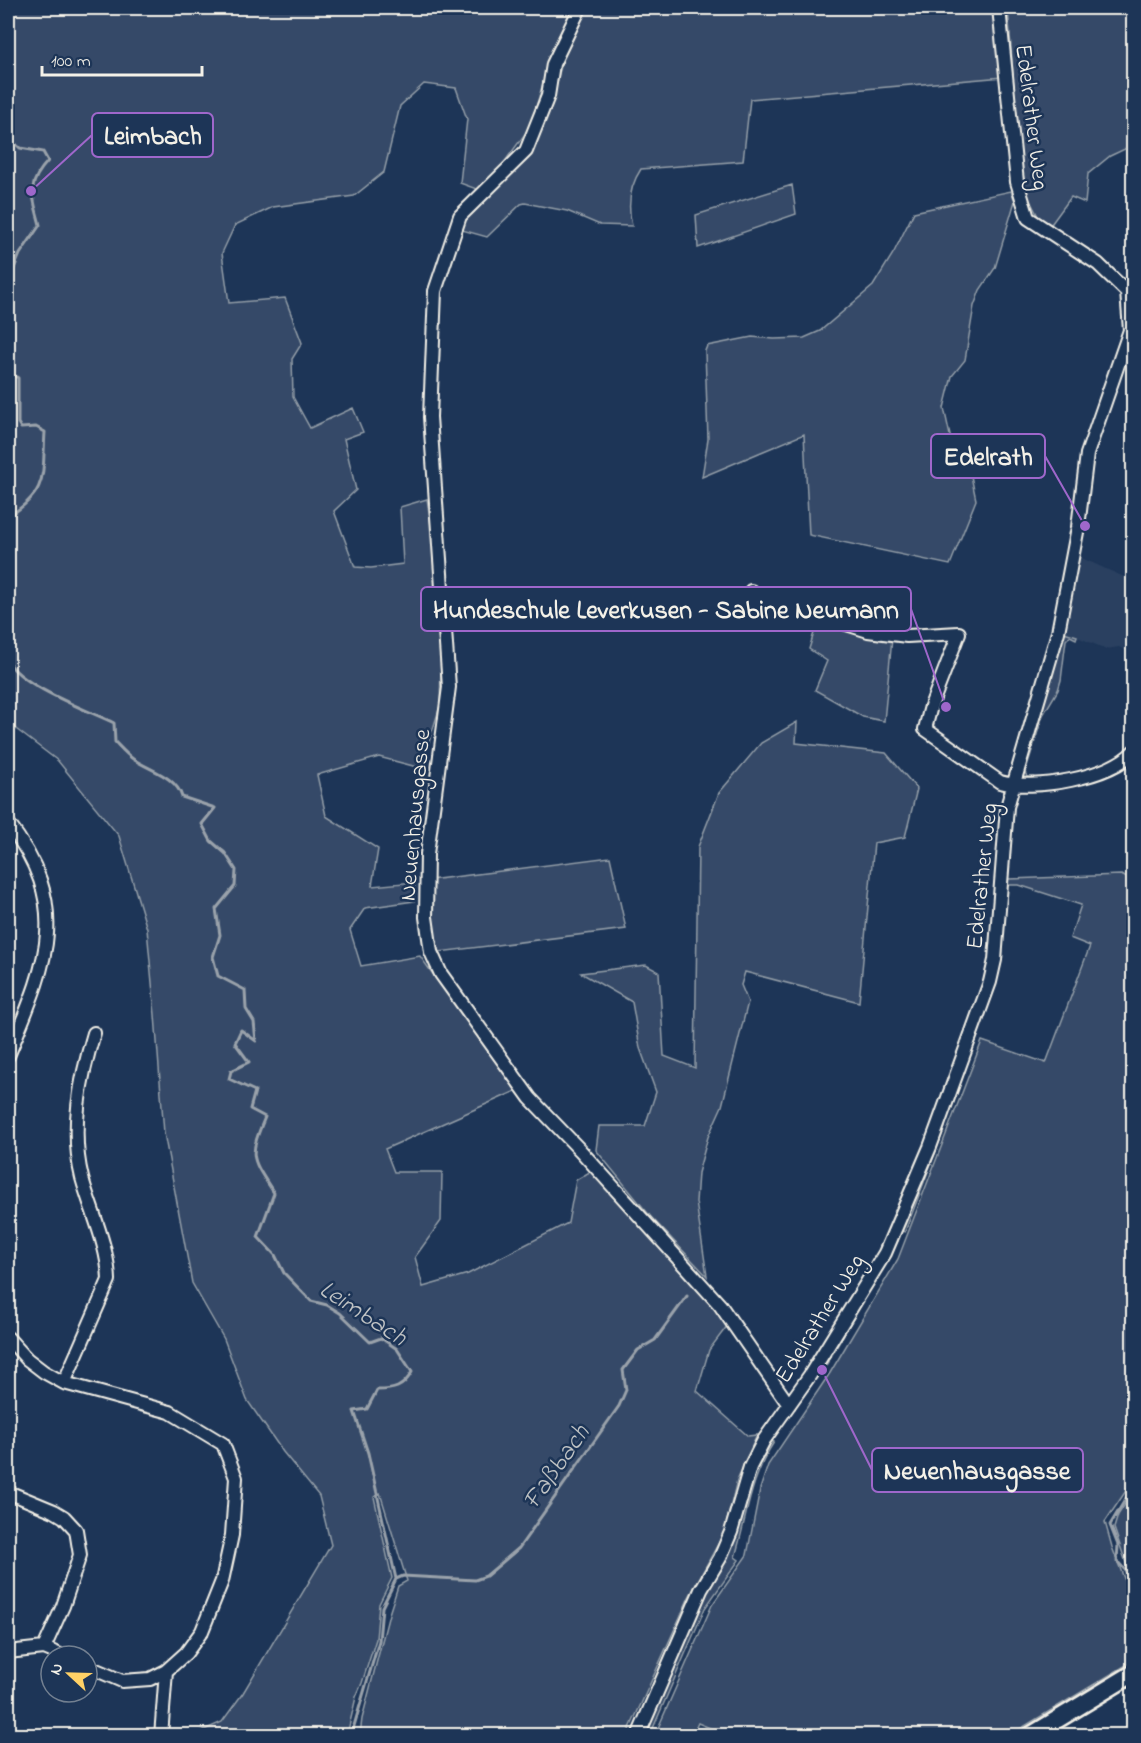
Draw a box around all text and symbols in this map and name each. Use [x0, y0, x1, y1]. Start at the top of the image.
scale bar [42, 39, 202, 77]
street label: Edelrather Weg [1004, 42, 1057, 192]
text: 100 m [51, 49, 91, 75]
callout: Leimbach [92, 113, 213, 157]
text: Leimbach [104, 119, 202, 157]
callout: Edelrath [931, 434, 1045, 478]
text: Edelrath [943, 440, 1033, 478]
callout: Hundeschule Leverkusen - Sabine Neumann [421, 587, 911, 631]
text: Hundeschule Leverkusen - Sabine Neumann [433, 593, 899, 631]
street label: Neuenhausgasse [392, 728, 441, 903]
street label: Edelrather Weg [958, 801, 1009, 951]
street label: Edelrather Weg [767, 1248, 875, 1391]
water label: Leimbach [311, 1272, 414, 1357]
water label: Faßbach [514, 1417, 601, 1518]
callout: Neuenhausgasse [872, 1448, 1083, 1492]
text: Neuenhausgasse [884, 1454, 1072, 1493]
north arrow [39, 1644, 99, 1704]
text: N [44, 1659, 70, 1679]

